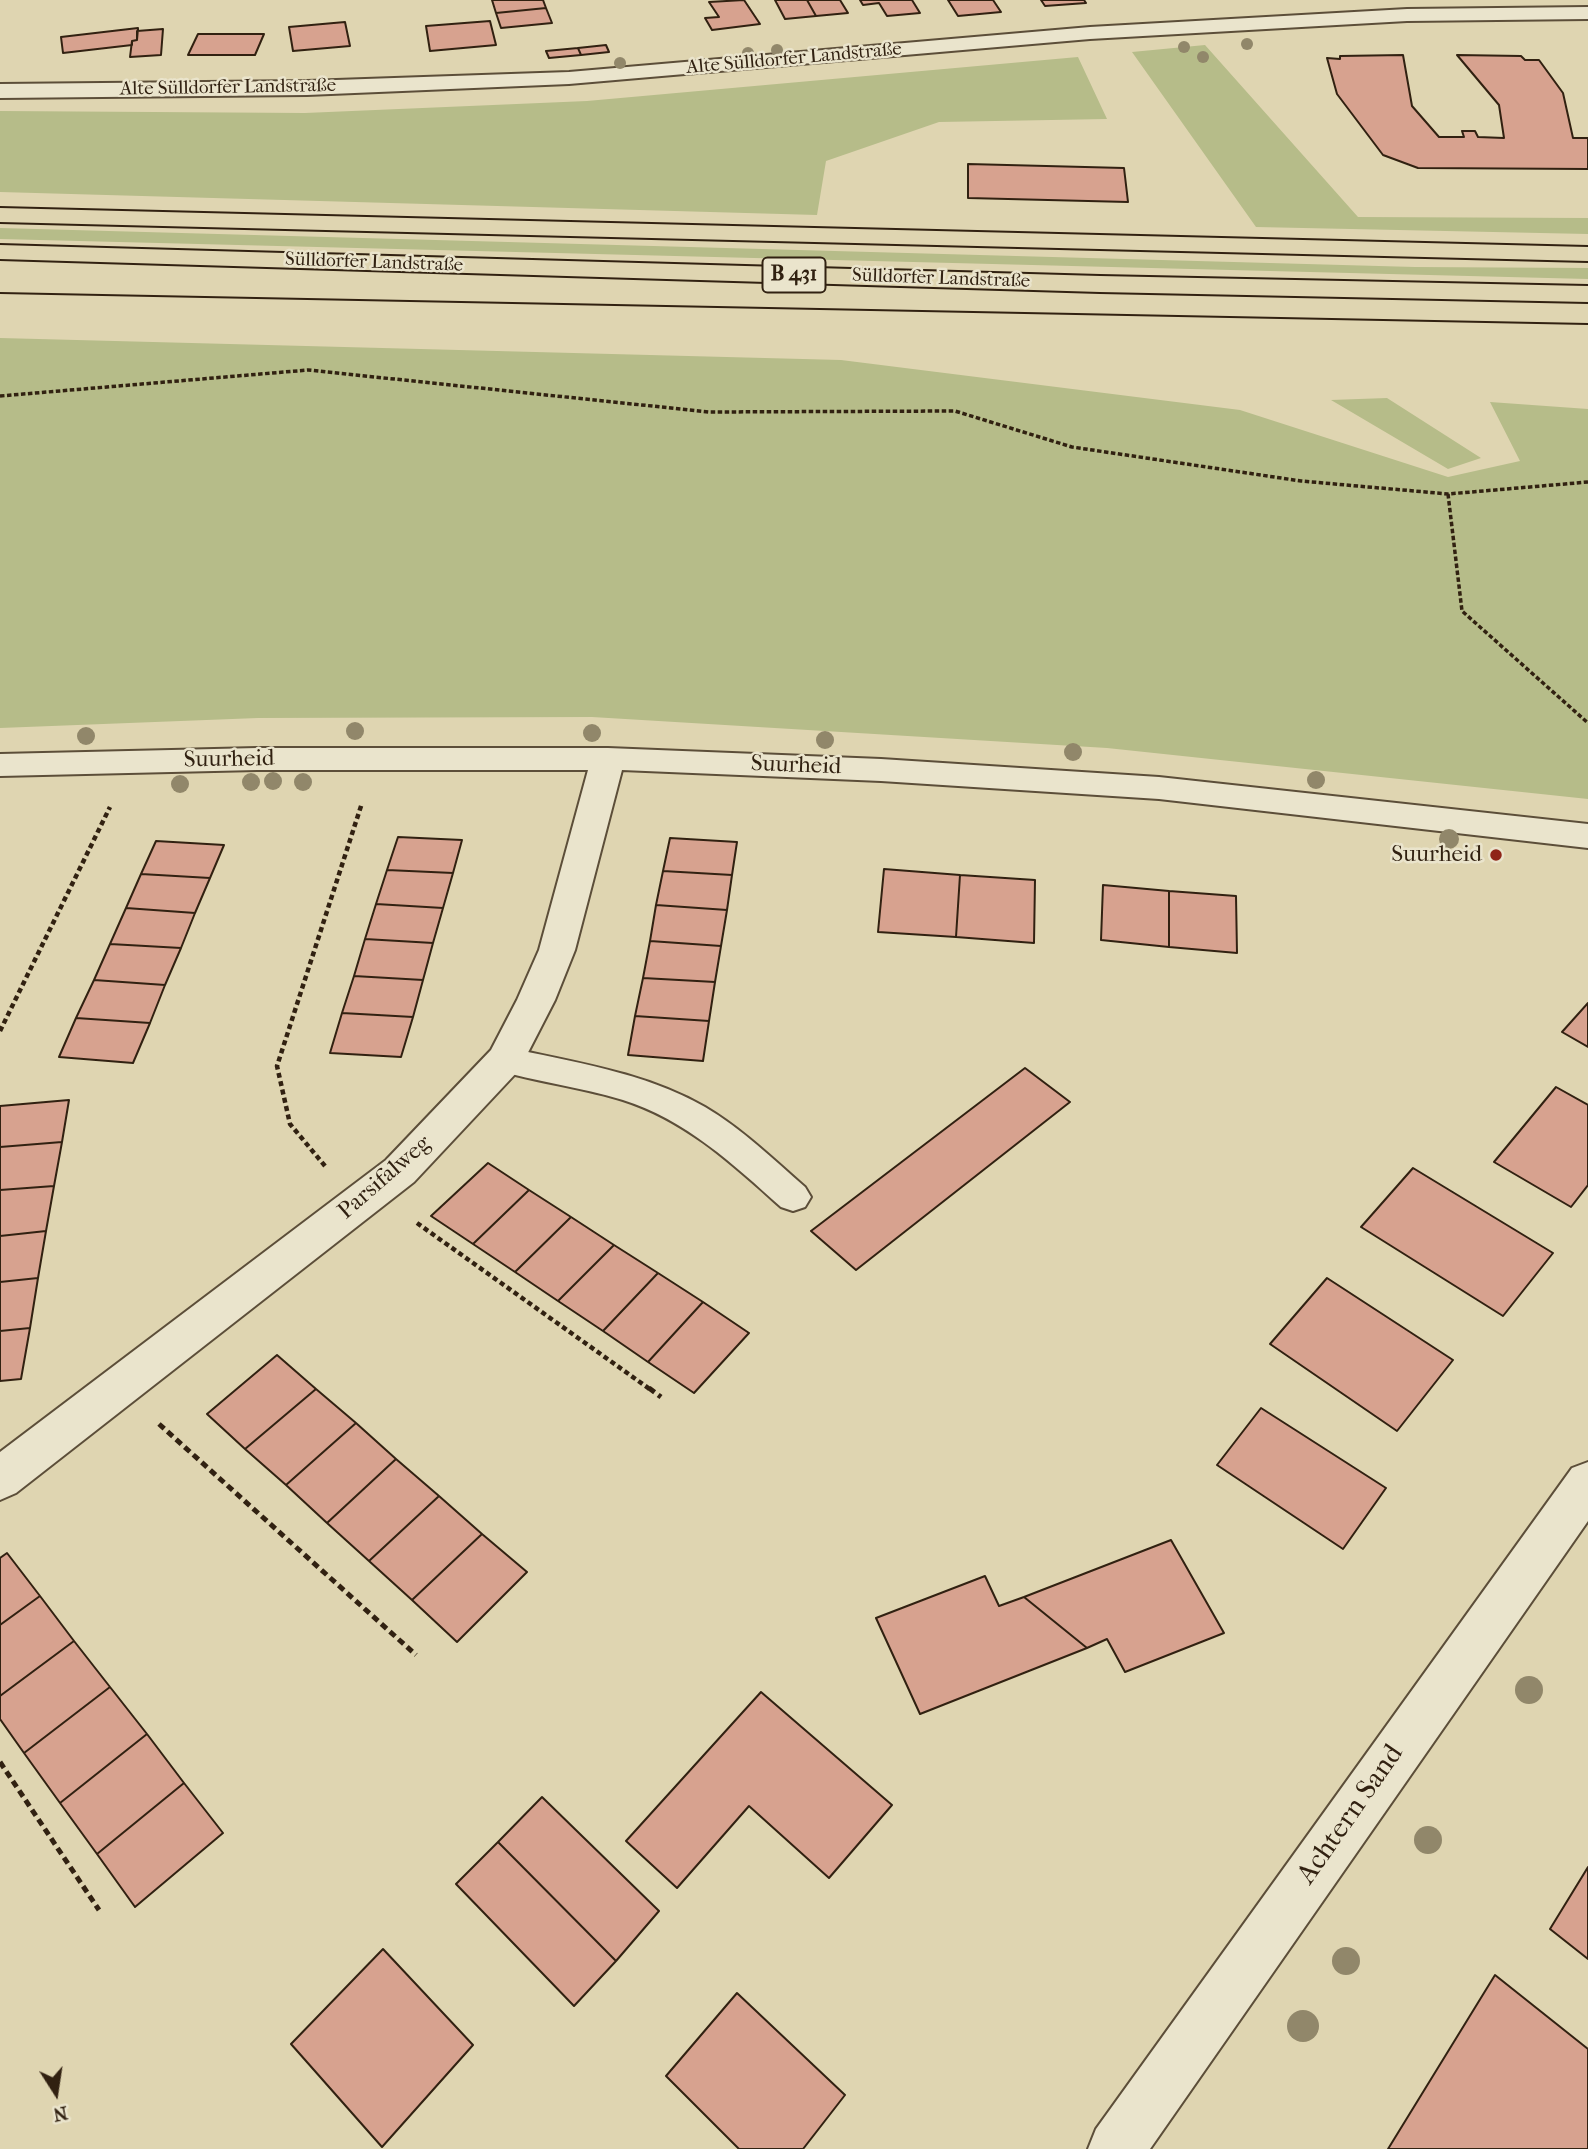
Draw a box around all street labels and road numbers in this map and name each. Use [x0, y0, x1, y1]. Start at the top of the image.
street label: Alte Sülldorfer Landstraße [685, 38, 903, 80]
street label: Alte Sülldorfer Landstraße [120, 75, 336, 101]
street label: Sülldorfer Landstraße [284, 248, 464, 278]
road number: B 431 [762, 258, 826, 292]
street label: Sülldorfer Landstraße [851, 264, 1031, 294]
street label: Suurheid [183, 745, 275, 775]
street label: Suurheid [750, 751, 842, 781]
street label: Parsifalweg [333, 1130, 437, 1226]
street label: Achtern Sand [1291, 1739, 1411, 1891]

